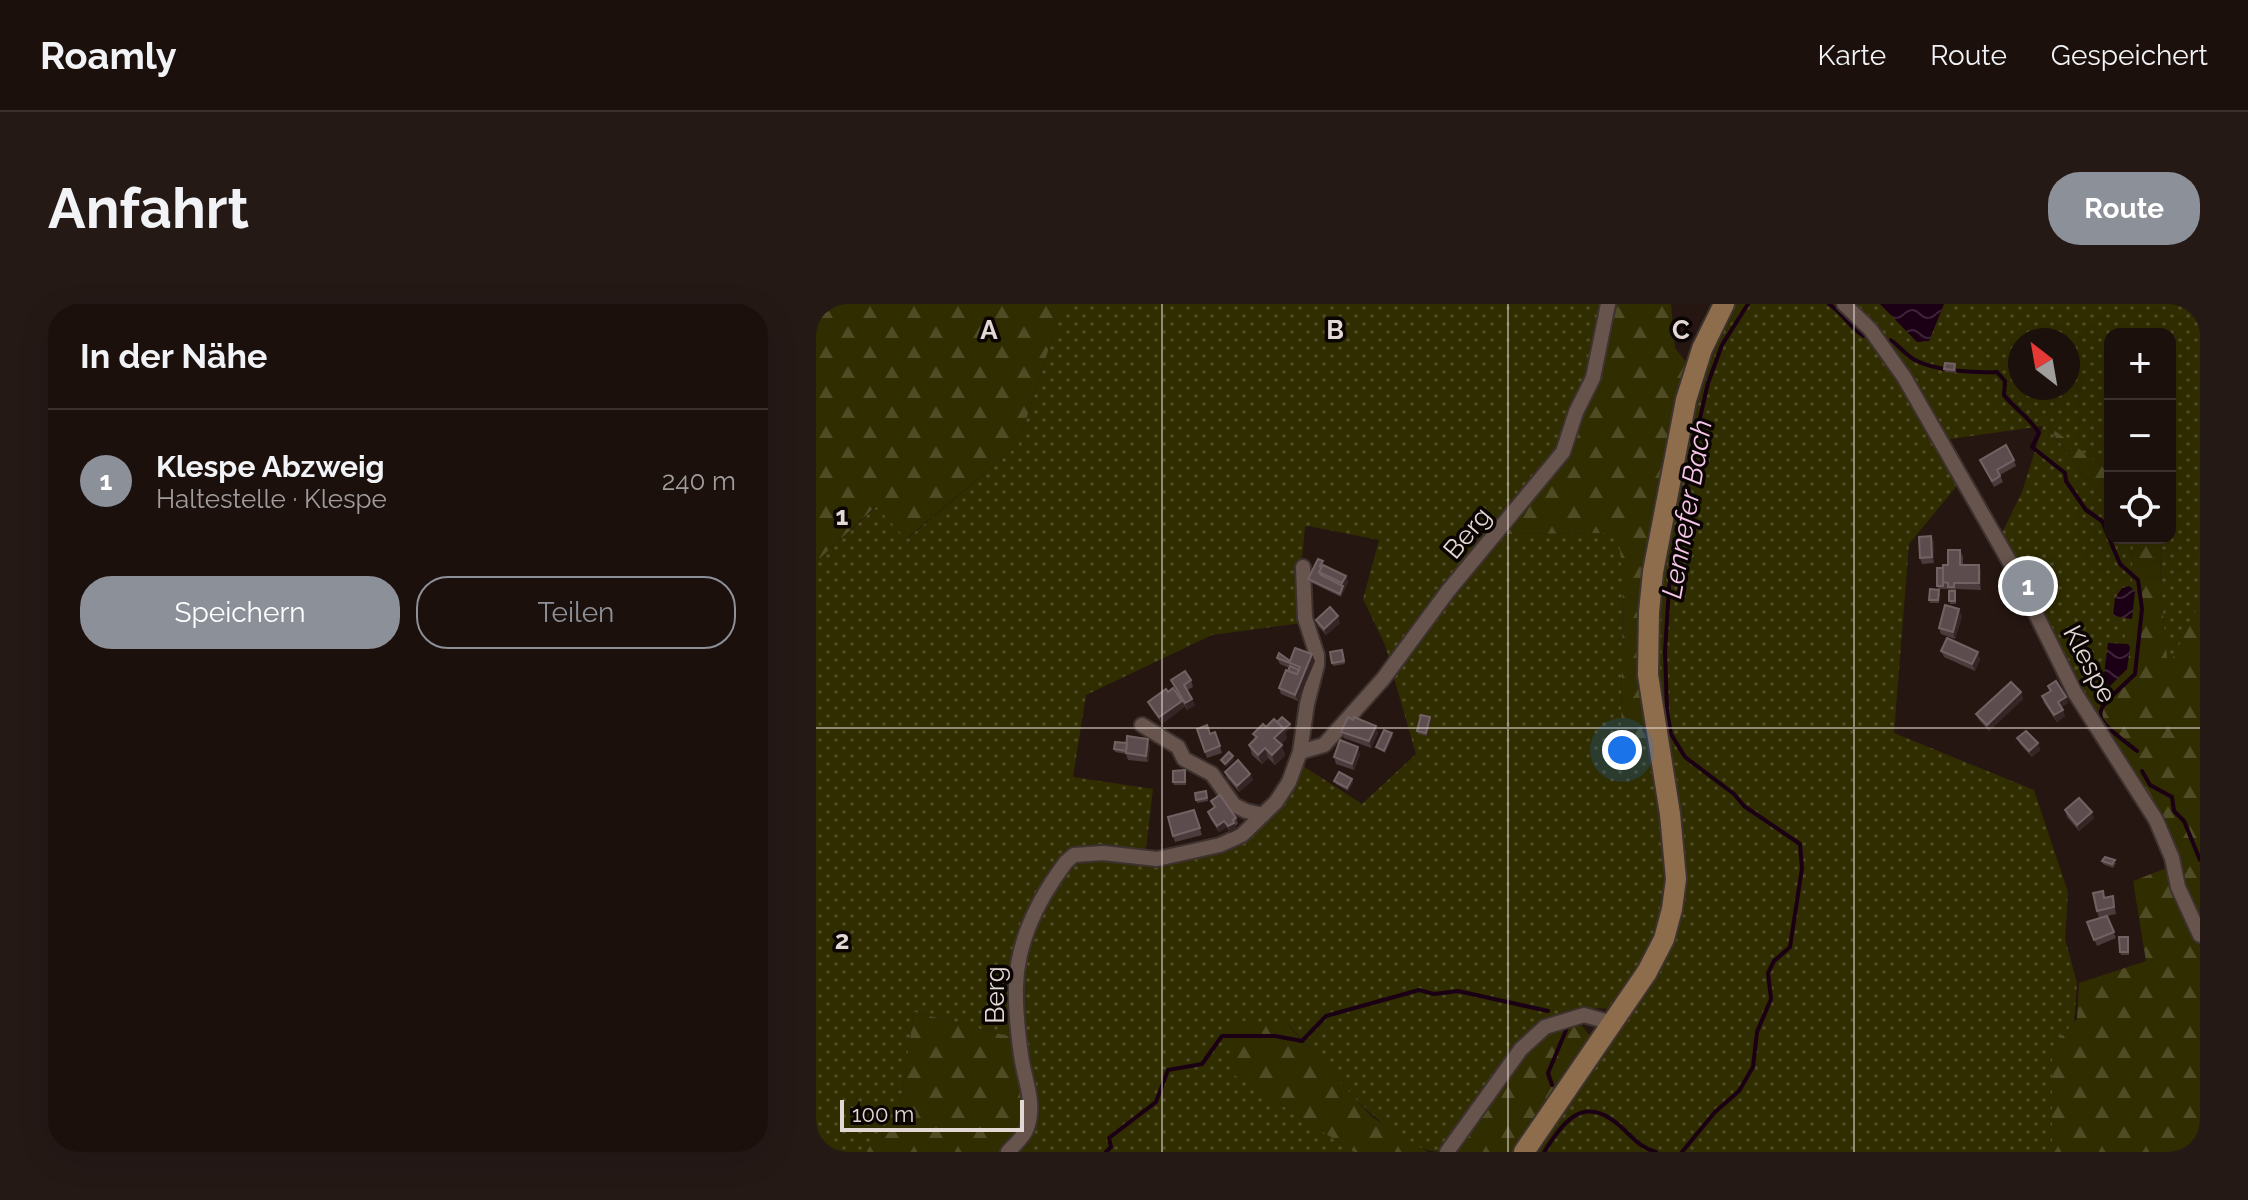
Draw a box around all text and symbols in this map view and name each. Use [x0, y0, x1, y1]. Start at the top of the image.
text: Roamly [40, 33, 177, 78]
text: Karte [1817, 39, 1886, 72]
text: Route [1930, 39, 2007, 72]
text: Gespeichert [2051, 39, 2208, 72]
button: Route [2048, 172, 2200, 245]
text: Anfahrt [48, 175, 249, 241]
text: A [980, 315, 998, 345]
text: B [1326, 315, 1344, 345]
text: C [1672, 315, 1690, 345]
north arrow [2008, 328, 2080, 400]
map controls [2104, 328, 2176, 544]
button: + [2104, 328, 2176, 400]
text: In der Nähe [80, 336, 267, 376]
button: − [2104, 400, 2176, 472]
water label: Lennefer Bach [1655, 417, 1719, 601]
text: Klespe Abzweig [156, 449, 385, 484]
text: 1 [100, 466, 112, 496]
text: 240 m [662, 466, 736, 496]
button: locate [2104, 472, 2176, 544]
text: Haltestelle · Klespe [156, 484, 387, 514]
text: 1 [836, 501, 849, 531]
street label: Berg [1437, 501, 1497, 565]
pin: 1 [2002, 556, 2054, 616]
button: Speichern [80, 576, 400, 649]
button: Teilen [416, 576, 736, 649]
street label: Klespe [2057, 620, 2123, 708]
your location [1602, 730, 1642, 770]
text: 2 [835, 925, 849, 955]
street label: Berg [980, 966, 1010, 1024]
scale bar [840, 1096, 1024, 1132]
text: 100 m [852, 1101, 914, 1127]

